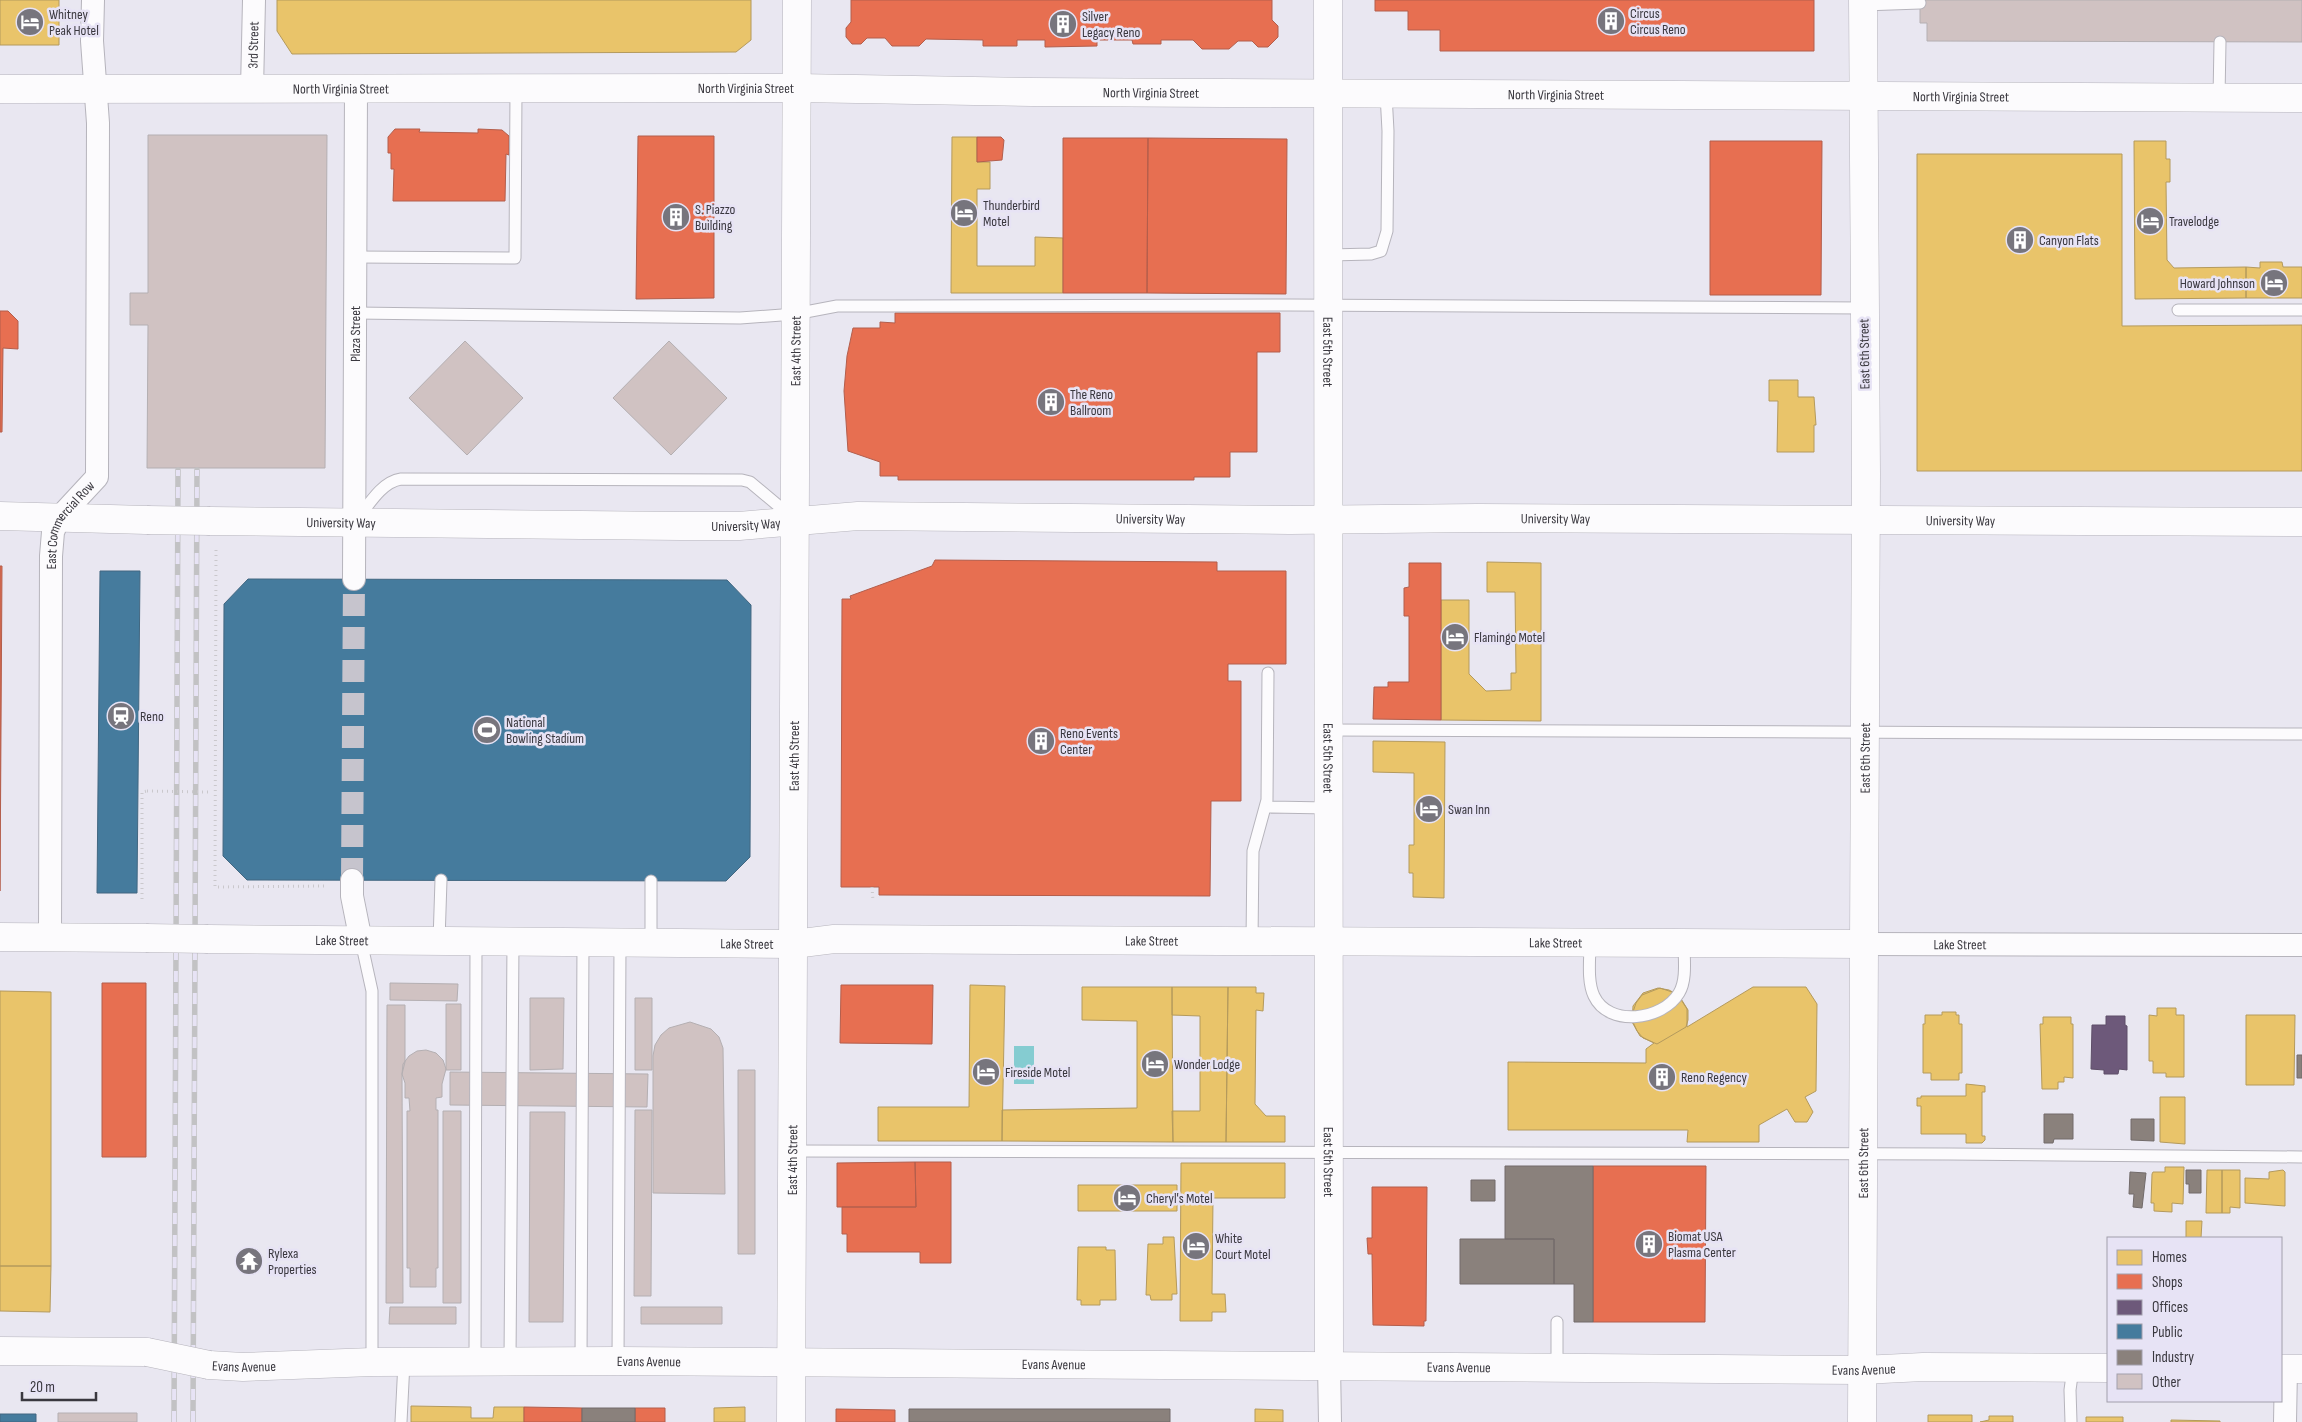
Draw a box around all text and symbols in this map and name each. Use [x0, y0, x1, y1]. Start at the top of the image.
place label: Circus Circus Reno [1630, 5, 1686, 38]
place label: Whitney Peak Hotel [49, 6, 99, 39]
building icon: Circus Circus Reno [1596, 6, 1626, 36]
hotel icon: Whitney Peak Hotel [15, 7, 45, 37]
place label: Silver Legacy Reno [1082, 8, 1141, 41]
building icon: Silver Legacy Reno [1048, 9, 1078, 39]
street label: 3rd Street [244, 21, 263, 69]
street label: North Virginia Street [698, 80, 794, 97]
street label: North Virginia Street [293, 81, 389, 98]
street label: North Virginia Street [1103, 84, 1199, 102]
street label: North Virginia Street [1508, 86, 1604, 104]
street label: North Virginia Street [1913, 88, 2009, 106]
place label: Thunderbird Motel [983, 197, 1040, 230]
hotel icon: Thunderbird Motel [949, 198, 979, 228]
place label: S. Piazzo Building [695, 201, 736, 234]
building icon: S. Piazzo Building [661, 202, 691, 232]
hotel icon: Travelodge [2135, 206, 2165, 236]
place label: Travelodge [2169, 213, 2219, 230]
building icon: Canyon Flats [2005, 225, 2035, 255]
place label: Canyon Flats [2039, 232, 2099, 249]
hotel icon: Howard Johnson [2259, 268, 2289, 298]
place label: Howard Johnson [2180, 275, 2255, 292]
street label: Plaza Street [347, 306, 364, 362]
street label: East 4th Street [787, 316, 805, 386]
street label: East 5th Street [1319, 317, 1336, 387]
street label: East 6th Street [1855, 319, 1874, 389]
place label: The Reno Ballroom [1070, 386, 1113, 419]
building icon: The Reno Ballroom [1036, 387, 1066, 417]
street label: East Commercial Row [43, 477, 98, 569]
street label: University Way [1116, 510, 1186, 528]
street label: University Way [1521, 510, 1591, 528]
street label: University Way [1926, 512, 1996, 530]
street label: University Way [306, 514, 376, 532]
street label: University Way [711, 514, 782, 535]
hotel icon: Flamingo Motel [1440, 622, 1470, 652]
place label: Flamingo Motel [1474, 629, 1545, 646]
station icon: Reno [106, 701, 136, 731]
place label: Reno [140, 708, 164, 725]
place label: National Bowling Stadium [506, 714, 584, 747]
sports icon: National Bowling Stadium [472, 715, 502, 745]
street label: East 4th Street [786, 721, 803, 791]
street label: East 5th Street [1320, 723, 1337, 793]
street label: East 6th Street [1857, 723, 1874, 793]
place label: Reno Events Center [1060, 725, 1118, 758]
building icon: Reno Events Center [1026, 726, 1056, 756]
hotel icon: Swan Inn [1414, 794, 1444, 824]
place label: Swan Inn [1448, 801, 1490, 818]
street label: Lake Street [315, 932, 369, 949]
street label: Lake Street [1125, 932, 1178, 950]
street label: Lake Street [1529, 934, 1582, 952]
street label: Lake Street [720, 935, 774, 953]
street label: Lake Street [1933, 936, 1987, 953]
hotel icon: Wonder Lodge [1140, 1049, 1170, 1079]
place label: Wonder Lodge [1174, 1056, 1240, 1073]
hotel icon: Fireside Motel [971, 1057, 1001, 1087]
building icon: Reno Regency [1647, 1062, 1677, 1092]
place label: Fireside Motel [1005, 1064, 1070, 1081]
place label: Reno Regency [1681, 1069, 1748, 1086]
street label: East 4th Street [784, 1125, 801, 1195]
street label: East 5th Street [1320, 1127, 1337, 1197]
street label: East 6th Street [1855, 1128, 1872, 1198]
hotel icon: Cheryl's Motel [1112, 1183, 1142, 1213]
place label: Cheryl's Motel [1146, 1190, 1213, 1207]
place label: Biomat USA Plasma Center [1668, 1228, 1736, 1261]
building icon: Biomat USA Plasma Center [1634, 1229, 1664, 1259]
place label: White Court Motel [1215, 1230, 1271, 1263]
hotel icon: White Court Motel [1181, 1231, 1211, 1261]
legend [2107, 1237, 2282, 1402]
place label: Rylexa Properties [268, 1245, 317, 1278]
temple icon: Rylexa Properties [234, 1246, 264, 1276]
text: Homes [2152, 1248, 2187, 1267]
text: Shops [2152, 1273, 2183, 1292]
text: Offices [2152, 1298, 2188, 1317]
text: Public [2152, 1323, 2183, 1342]
text: Industry [2152, 1348, 2194, 1367]
street label: Evans Avenue [617, 1353, 681, 1370]
street label: Evans Avenue [1022, 1356, 1086, 1373]
street label: Evans Avenue [211, 1357, 276, 1376]
street label: Evans Avenue [1427, 1359, 1491, 1376]
street label: Evans Avenue [1832, 1360, 1896, 1379]
scale bar [22, 1370, 96, 1402]
text: Other [2152, 1373, 2181, 1392]
text: 20 m [30, 1378, 55, 1397]

